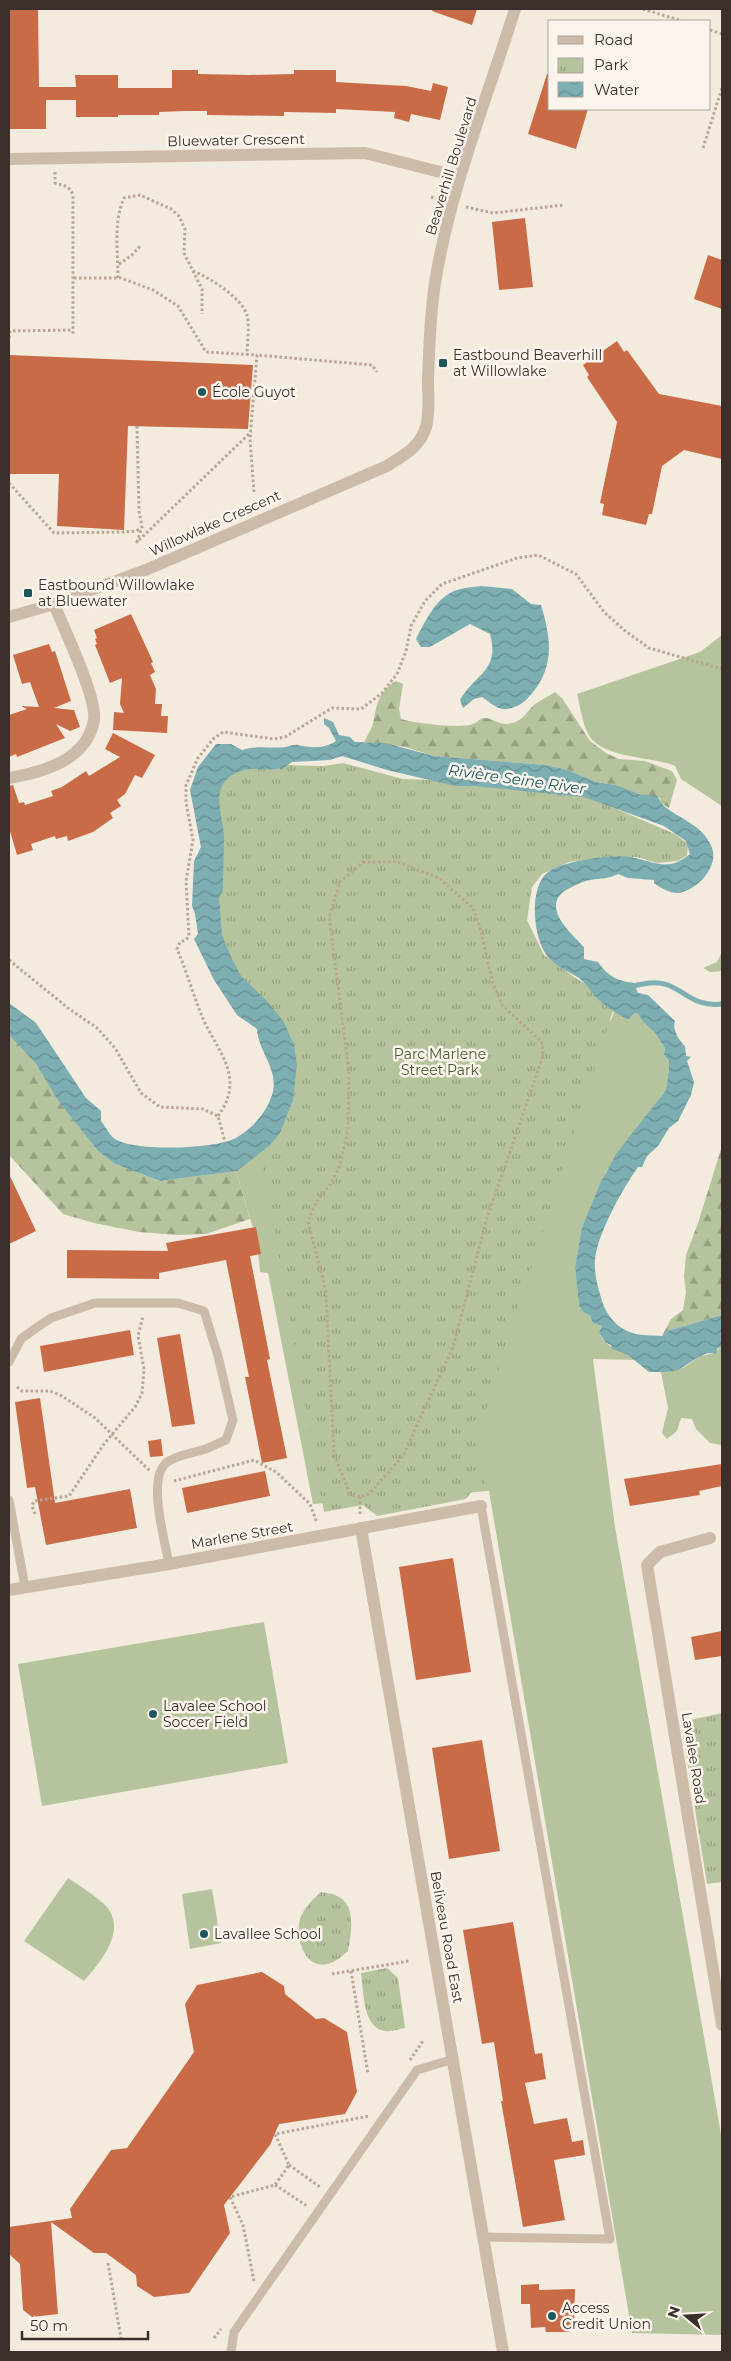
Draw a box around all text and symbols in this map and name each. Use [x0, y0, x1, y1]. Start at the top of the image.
legend [548, 20, 711, 110]
text: Road [594, 30, 633, 49]
text: Park [594, 55, 628, 74]
text: Water [594, 80, 640, 99]
street label: Beaverhill Boulevard [421, 94, 481, 238]
street label: Bluewater Crescent [167, 130, 305, 150]
place label: Eastbound Beaverhill at Willowlake [453, 346, 602, 380]
marker: Eastbound Beaverhill at Willowlake [437, 357, 449, 369]
place label: École Guyot [212, 383, 296, 401]
marker: École Guyot [196, 386, 208, 398]
street label: Willowlake Crescent [147, 486, 284, 560]
place label: Eastbound Willowlake at Bluewater [38, 576, 194, 610]
marker: Eastbound Willowlake at Bluewater [22, 587, 34, 599]
water label: Rivière Seine River [447, 760, 588, 798]
park label: Parc Marlene Street Park [394, 1045, 486, 1079]
street label: Marlene Street [190, 1517, 295, 1553]
place label: Lavalee School Soccer Field [163, 1697, 266, 1731]
marker: Lavalee School Soccer Field [147, 1708, 159, 1720]
street label: Lavalee Road [678, 1711, 710, 1805]
street label: Beliveau Road East [427, 1870, 468, 2005]
place label: Lavallee School [214, 1925, 321, 1943]
marker: Lavallee School [198, 1928, 210, 1940]
north arrow [661, 2291, 711, 2341]
place label: Access Credit Union [562, 2299, 651, 2333]
text: N [663, 2304, 684, 2320]
scale bar [22, 2308, 149, 2340]
marker: Access Credit Union [546, 2310, 558, 2322]
text: 50 m [30, 2316, 68, 2335]

